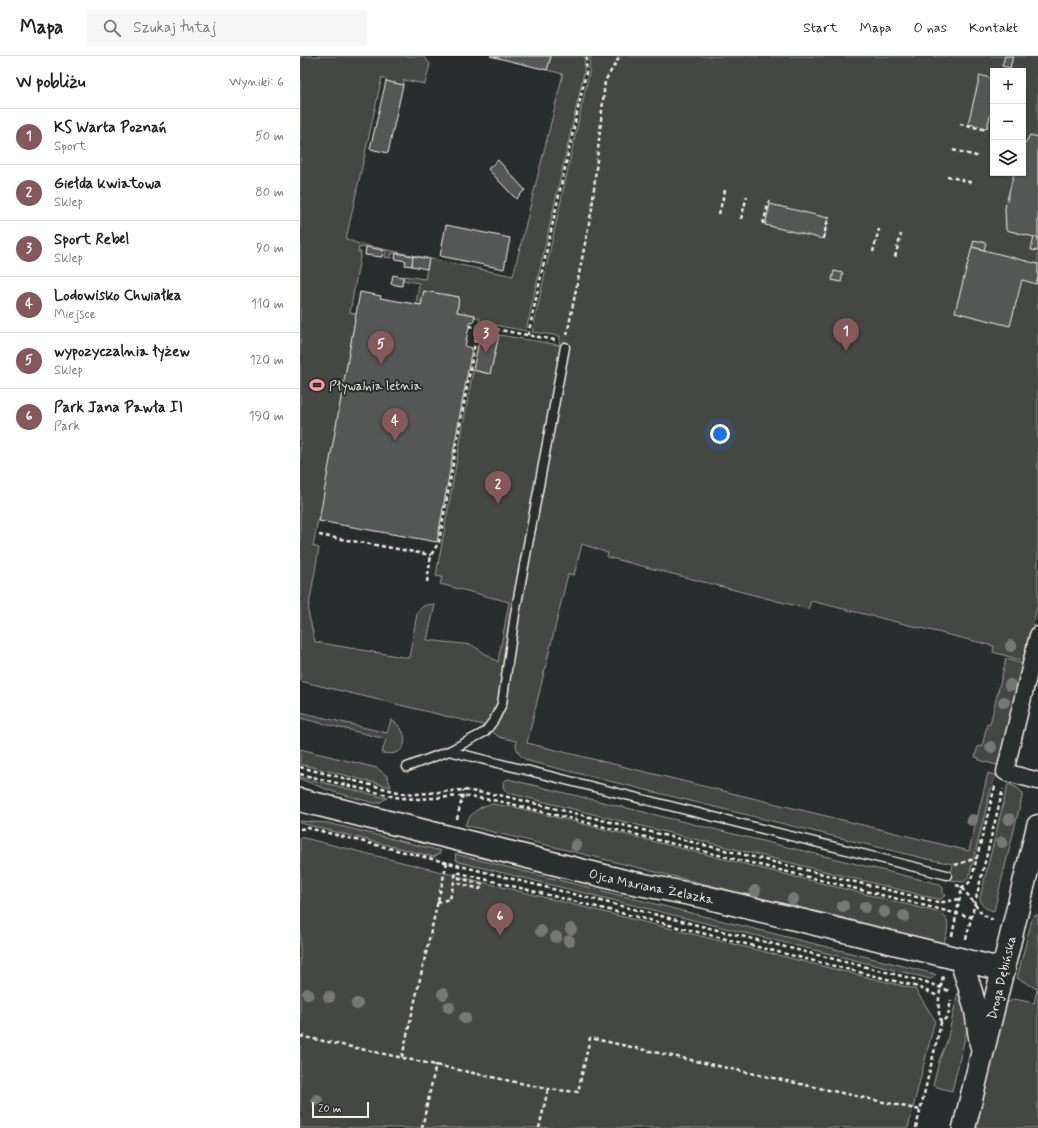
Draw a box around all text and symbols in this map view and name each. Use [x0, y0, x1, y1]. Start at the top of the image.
search box [87, 10, 367, 46]
text: Mapa [20, 15, 63, 40]
icon: search [101, 17, 123, 39]
text: Szukaj tutaj [133, 18, 216, 38]
text: Start [803, 19, 838, 37]
text: Mapa [860, 19, 892, 37]
text: O nas [914, 19, 947, 37]
text: Kontakt [969, 19, 1018, 37]
map controls [990, 68, 1026, 176]
button: + [990, 68, 1026, 104]
text: W pobliżu [16, 71, 85, 93]
text: Wyniki: 6 [229, 74, 284, 91]
button: − [990, 104, 1026, 140]
text: KS Warta Poznań [54, 118, 166, 138]
text: 1 [26, 128, 32, 145]
text: 50 m [255, 128, 284, 145]
text: Sport [54, 138, 86, 155]
button: layers [990, 140, 1026, 176]
text: Giełda kwiatowa [54, 174, 161, 194]
text: 2 [26, 184, 32, 201]
text: 80 m [255, 184, 284, 201]
text: Sklep [54, 194, 83, 211]
text: Sport Rebel [54, 230, 129, 250]
text: 3 [26, 240, 32, 257]
text: 90 m [256, 240, 284, 257]
text: Sklep [54, 250, 83, 267]
text: Lodowisko Chwiałka [54, 286, 181, 306]
text: 4 [25, 296, 33, 313]
text: 110 m [251, 296, 284, 313]
text: Miejsce [54, 306, 96, 323]
pin: 1 [833, 318, 859, 351]
pin: 3 [473, 320, 499, 353]
pin: 5 [368, 331, 394, 364]
text: wypozyczalnia łyżew [54, 342, 190, 362]
text: 5 [25, 352, 33, 369]
text: 120 m [250, 352, 284, 369]
text: Sklep [54, 362, 83, 379]
sports icon: Pływalnia letnia [308, 376, 326, 394]
place label: Pływalnia letnia [329, 378, 421, 395]
text: Park Jana Pawła II [54, 398, 183, 418]
text: 6 [26, 408, 32, 425]
text: 190 m [249, 408, 284, 425]
pin: 4 [382, 408, 408, 441]
text: Park [54, 418, 80, 435]
your location [710, 424, 730, 444]
pin: 2 [485, 471, 511, 504]
street label: Ojca Mariana Żelazka [587, 866, 716, 909]
pin: 6 [487, 903, 513, 936]
street label: Droga Dębińska [984, 934, 1021, 1022]
scale bar [312, 1100, 369, 1119]
text: 20 m [318, 1102, 341, 1116]

